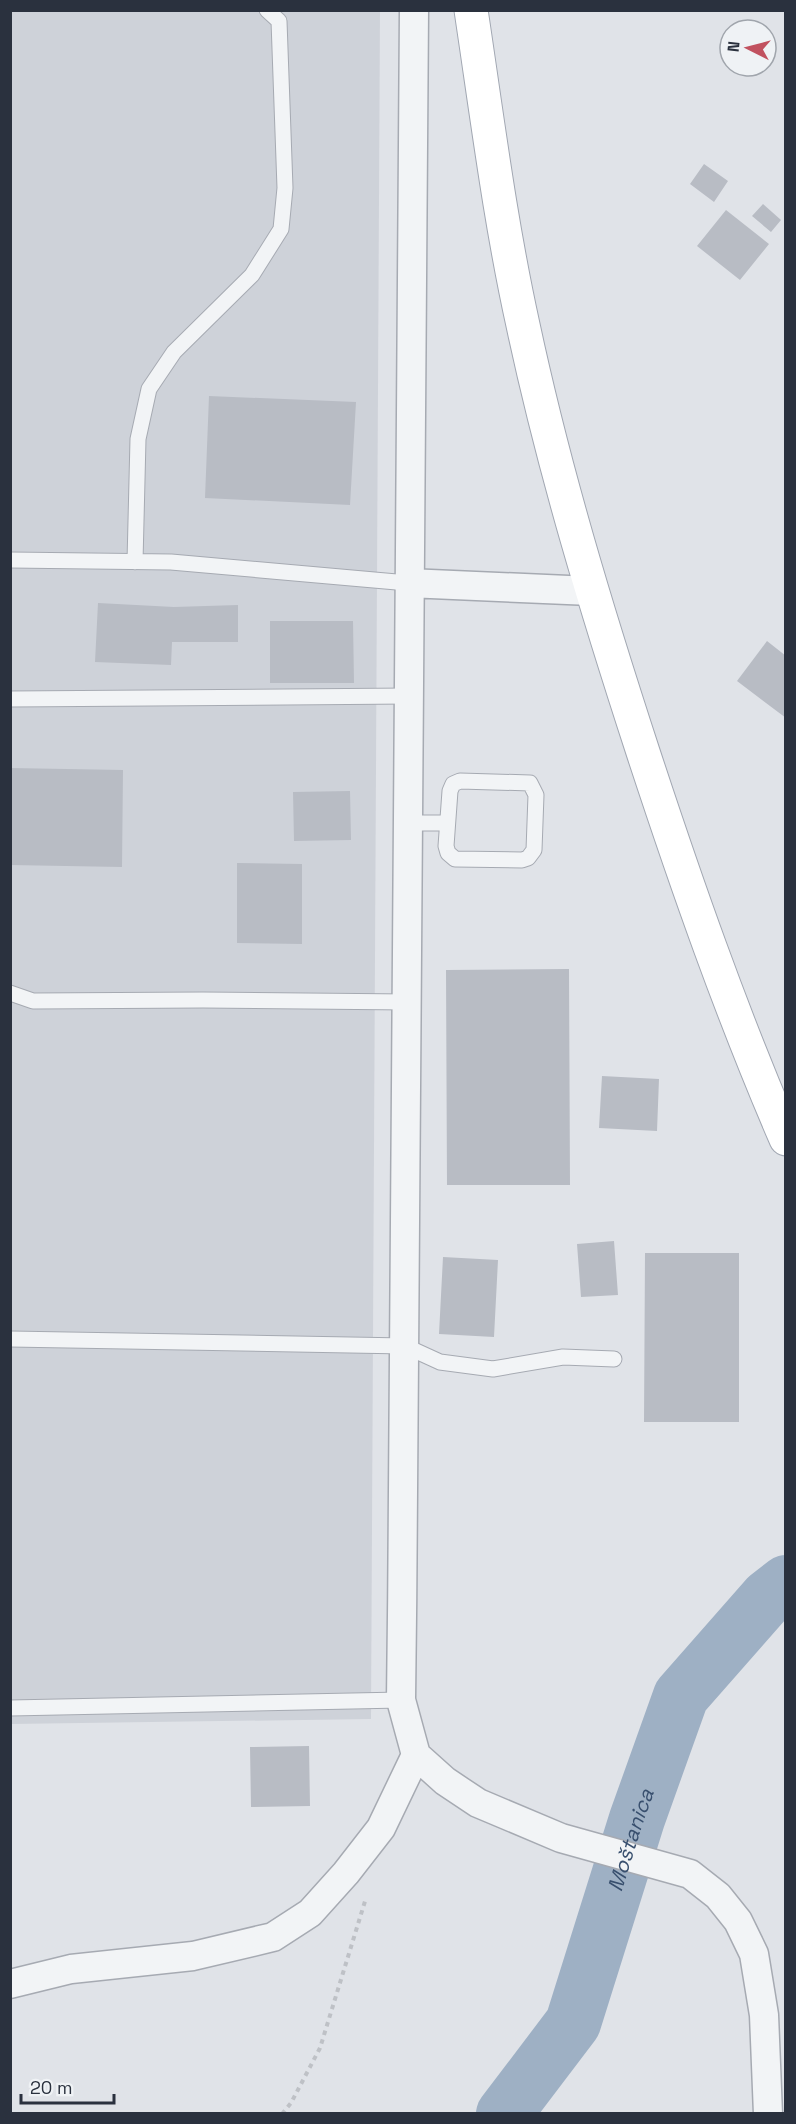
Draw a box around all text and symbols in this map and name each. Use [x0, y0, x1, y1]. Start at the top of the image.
north arrow [718, 18, 778, 78]
text: N [723, 40, 745, 53]
water label: Moštanica [601, 1784, 660, 1895]
scale bar [21, 2067, 114, 2105]
text: 20 m [30, 2076, 73, 2099]

